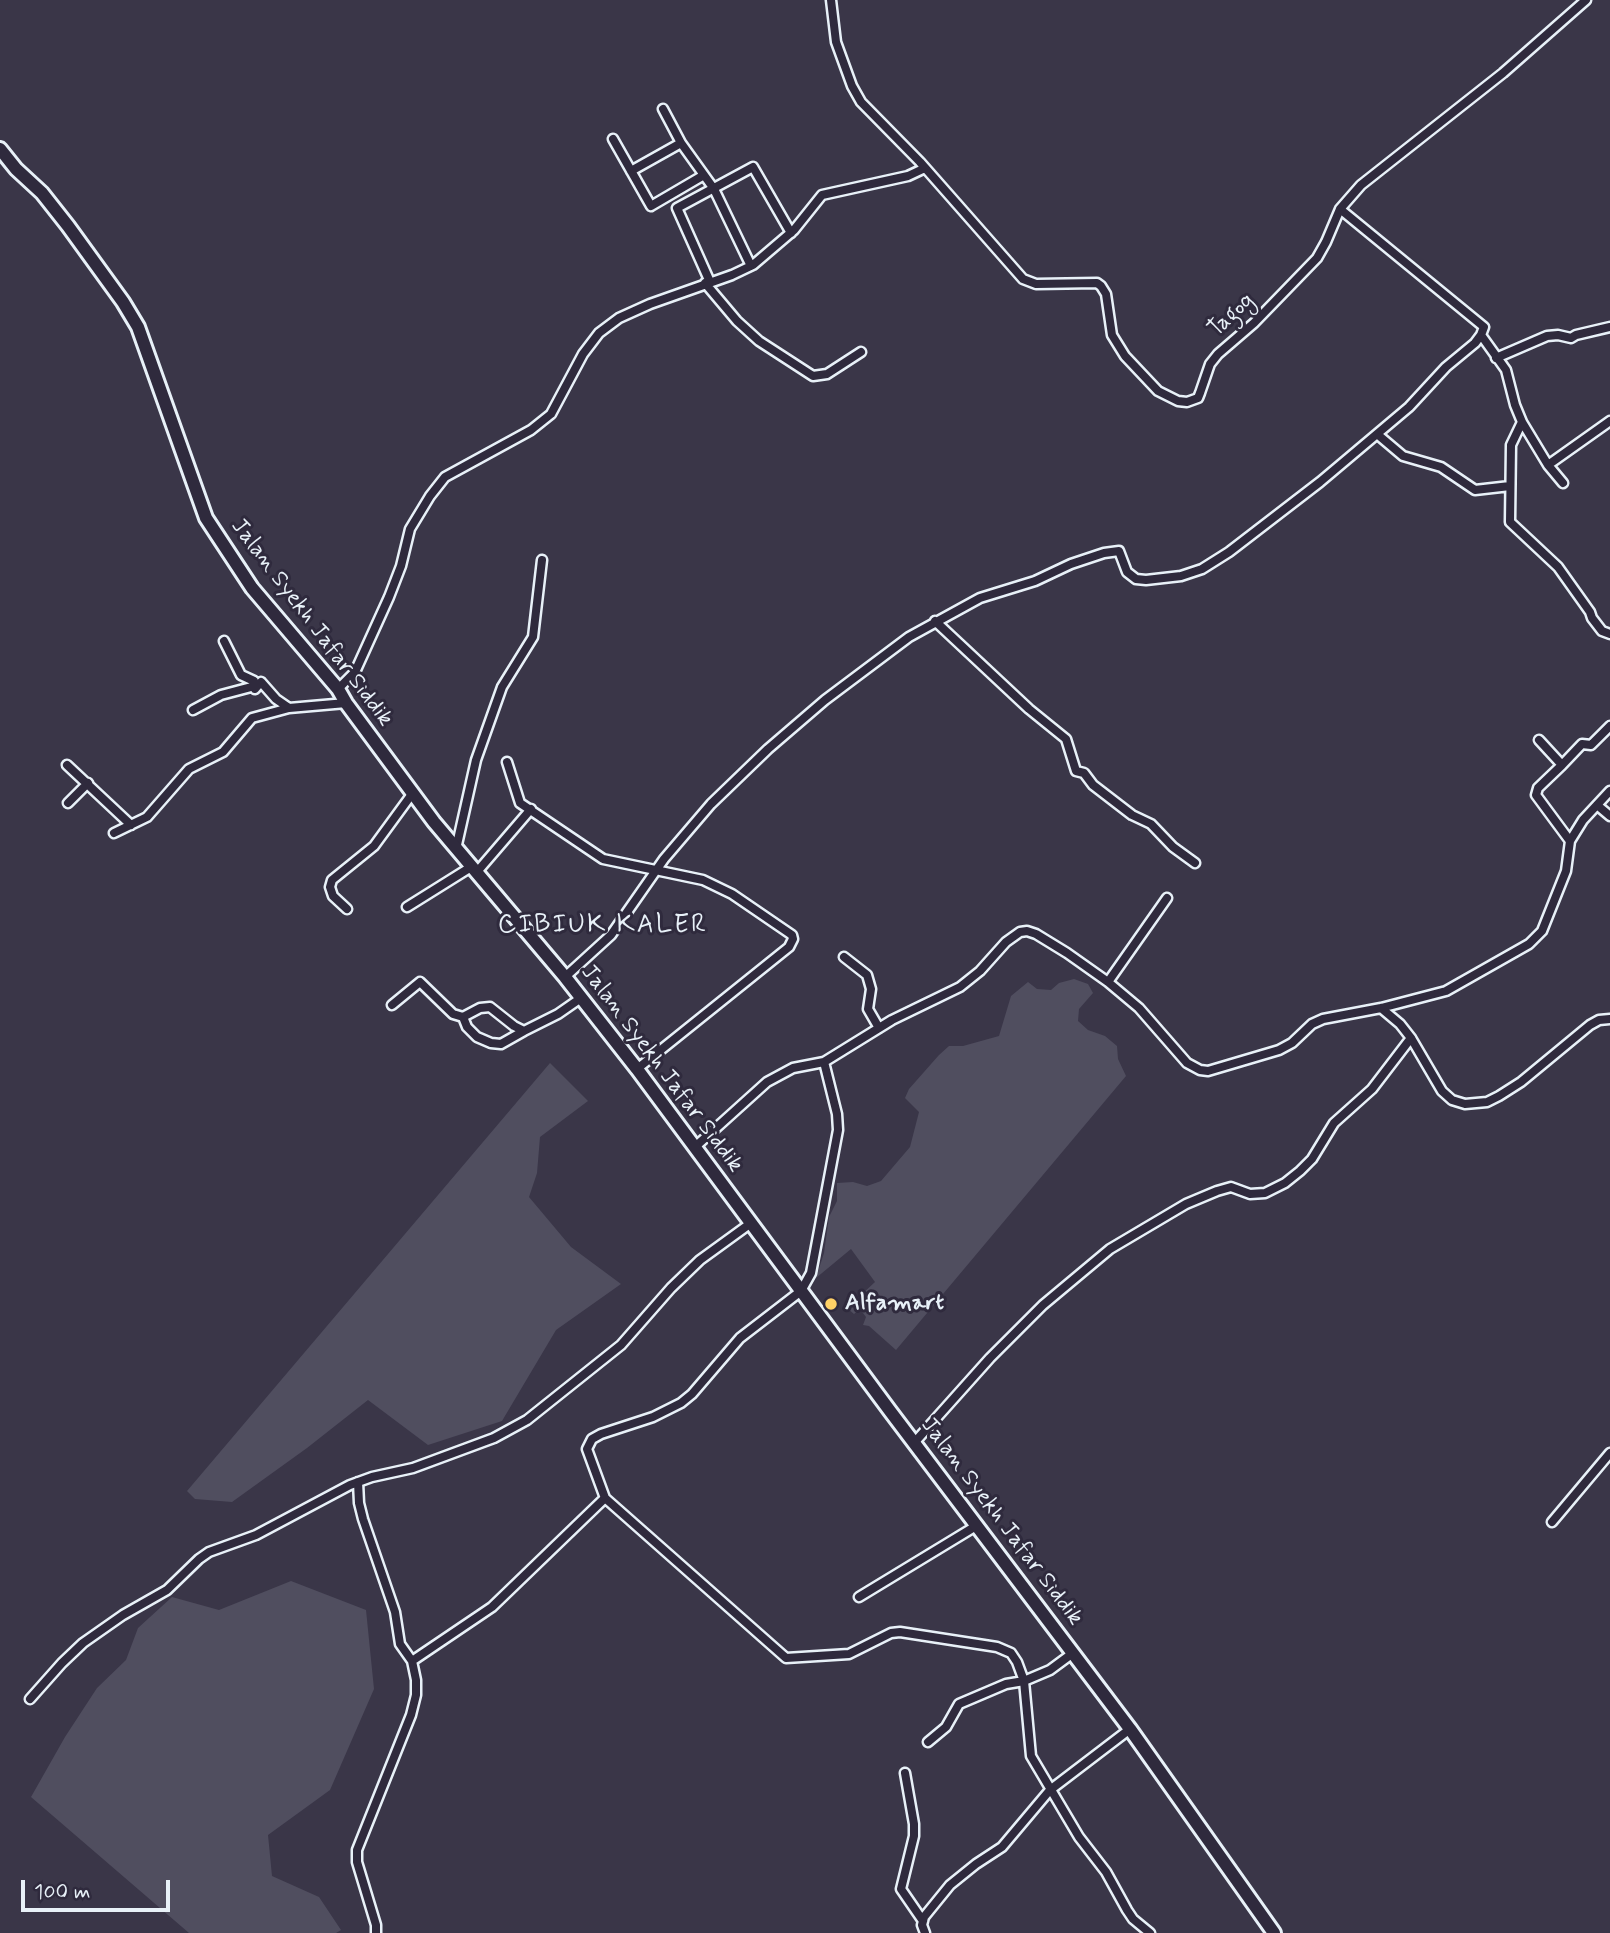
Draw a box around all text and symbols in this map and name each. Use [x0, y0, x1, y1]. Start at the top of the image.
street label: Tagog [1203, 288, 1261, 344]
street label: Jalan Syekh Jafar Siddik [224, 514, 398, 732]
district label: CIBIUK KALER [499, 911, 707, 943]
street label: Jalan Syekh Jafar Siddik [574, 960, 748, 1178]
place label: Alfamart [845, 1290, 944, 1318]
marker: Alfamart [823, 1296, 839, 1312]
street label: Jalan Syekh Jafar Siddik [914, 1413, 1088, 1631]
scale bar [24, 1867, 173, 1911]
text: 100 m [34, 1878, 90, 1906]

